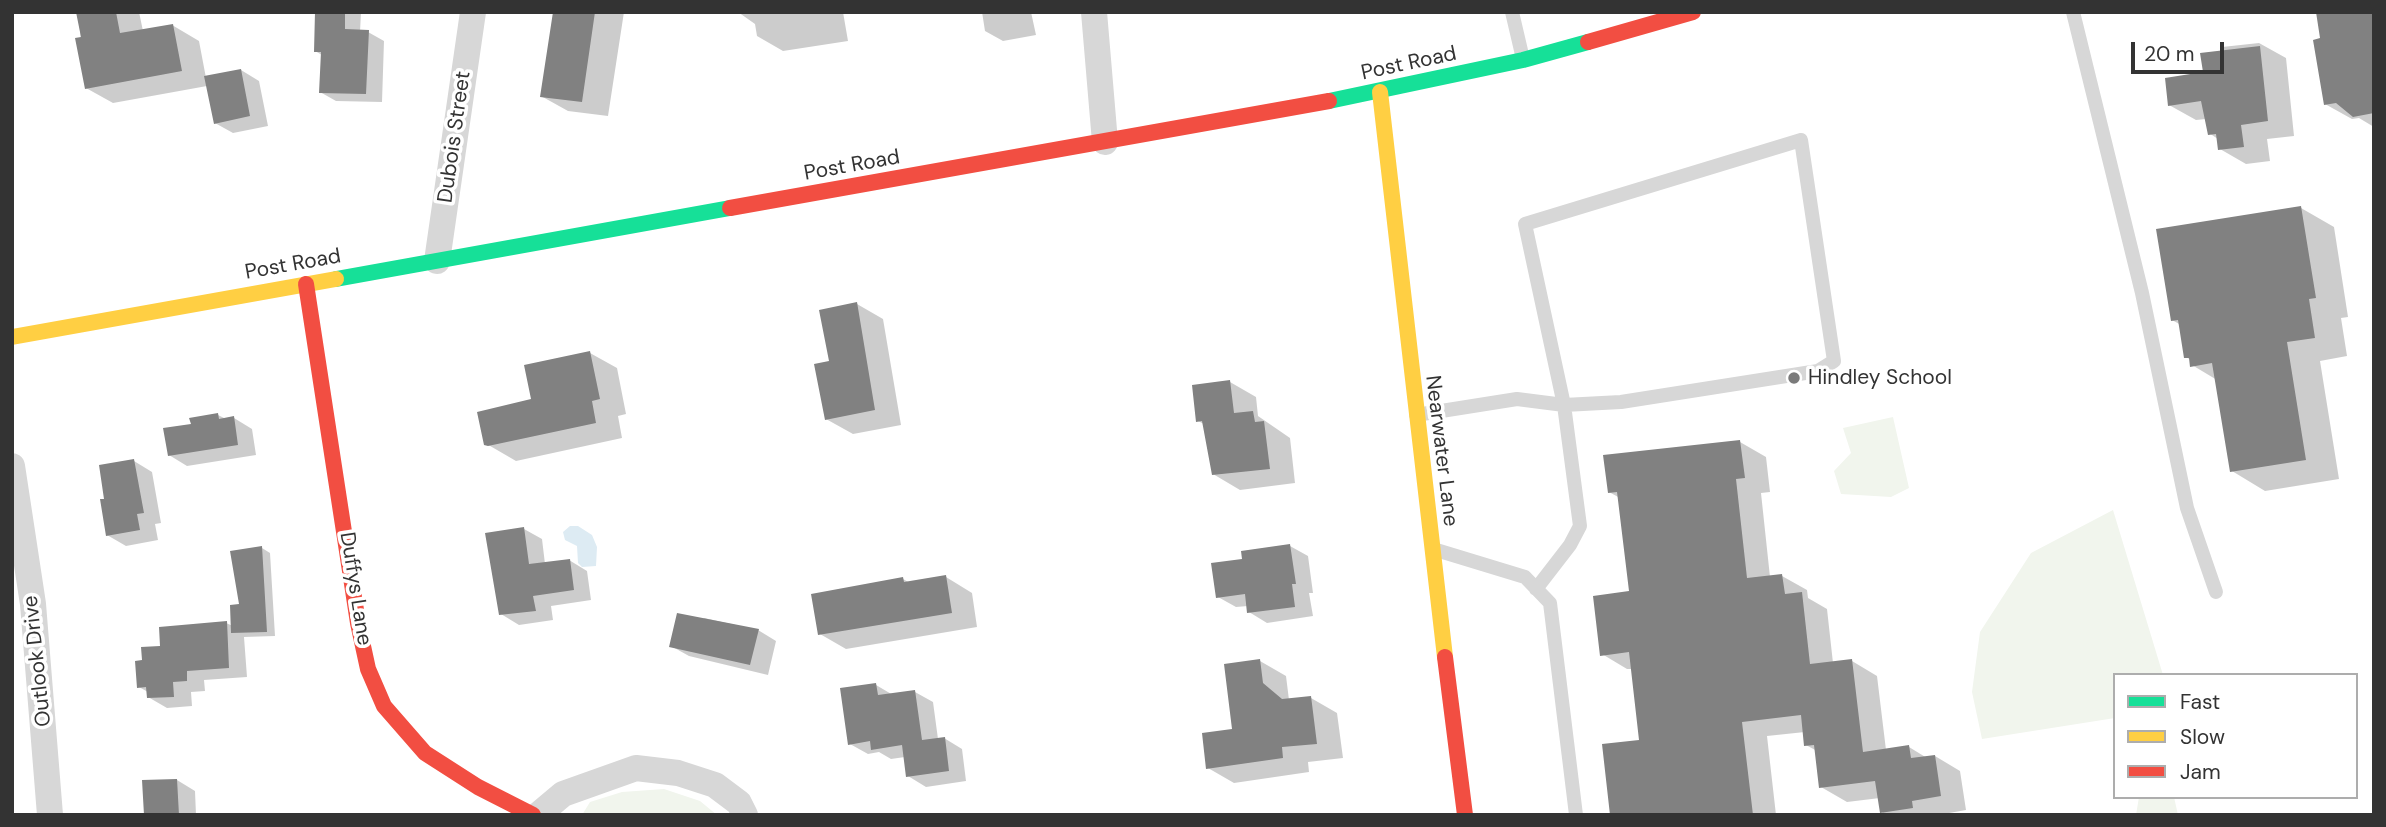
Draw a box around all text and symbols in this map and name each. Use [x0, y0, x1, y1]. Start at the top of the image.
scale bar [2134, 28, 2227, 72]
text: 20 m [2144, 40, 2195, 68]
street label: Post Road [1359, 42, 1459, 86]
street label: Dubois Street [433, 70, 477, 204]
street label: Post Road [802, 145, 902, 187]
street label: Post Road [243, 244, 343, 286]
place label: Hindley School [1808, 365, 1952, 391]
marker: Hindley School [1786, 370, 1802, 386]
street label: Nearwater Lane [1419, 374, 1463, 528]
street label: Duffys Lane [334, 531, 376, 647]
street label: Outlook Drive [19, 594, 57, 728]
legend [2113, 673, 2358, 799]
text: Fast [2180, 688, 2220, 716]
text: Slow [2180, 723, 2225, 751]
text: Jam [2180, 758, 2221, 786]

